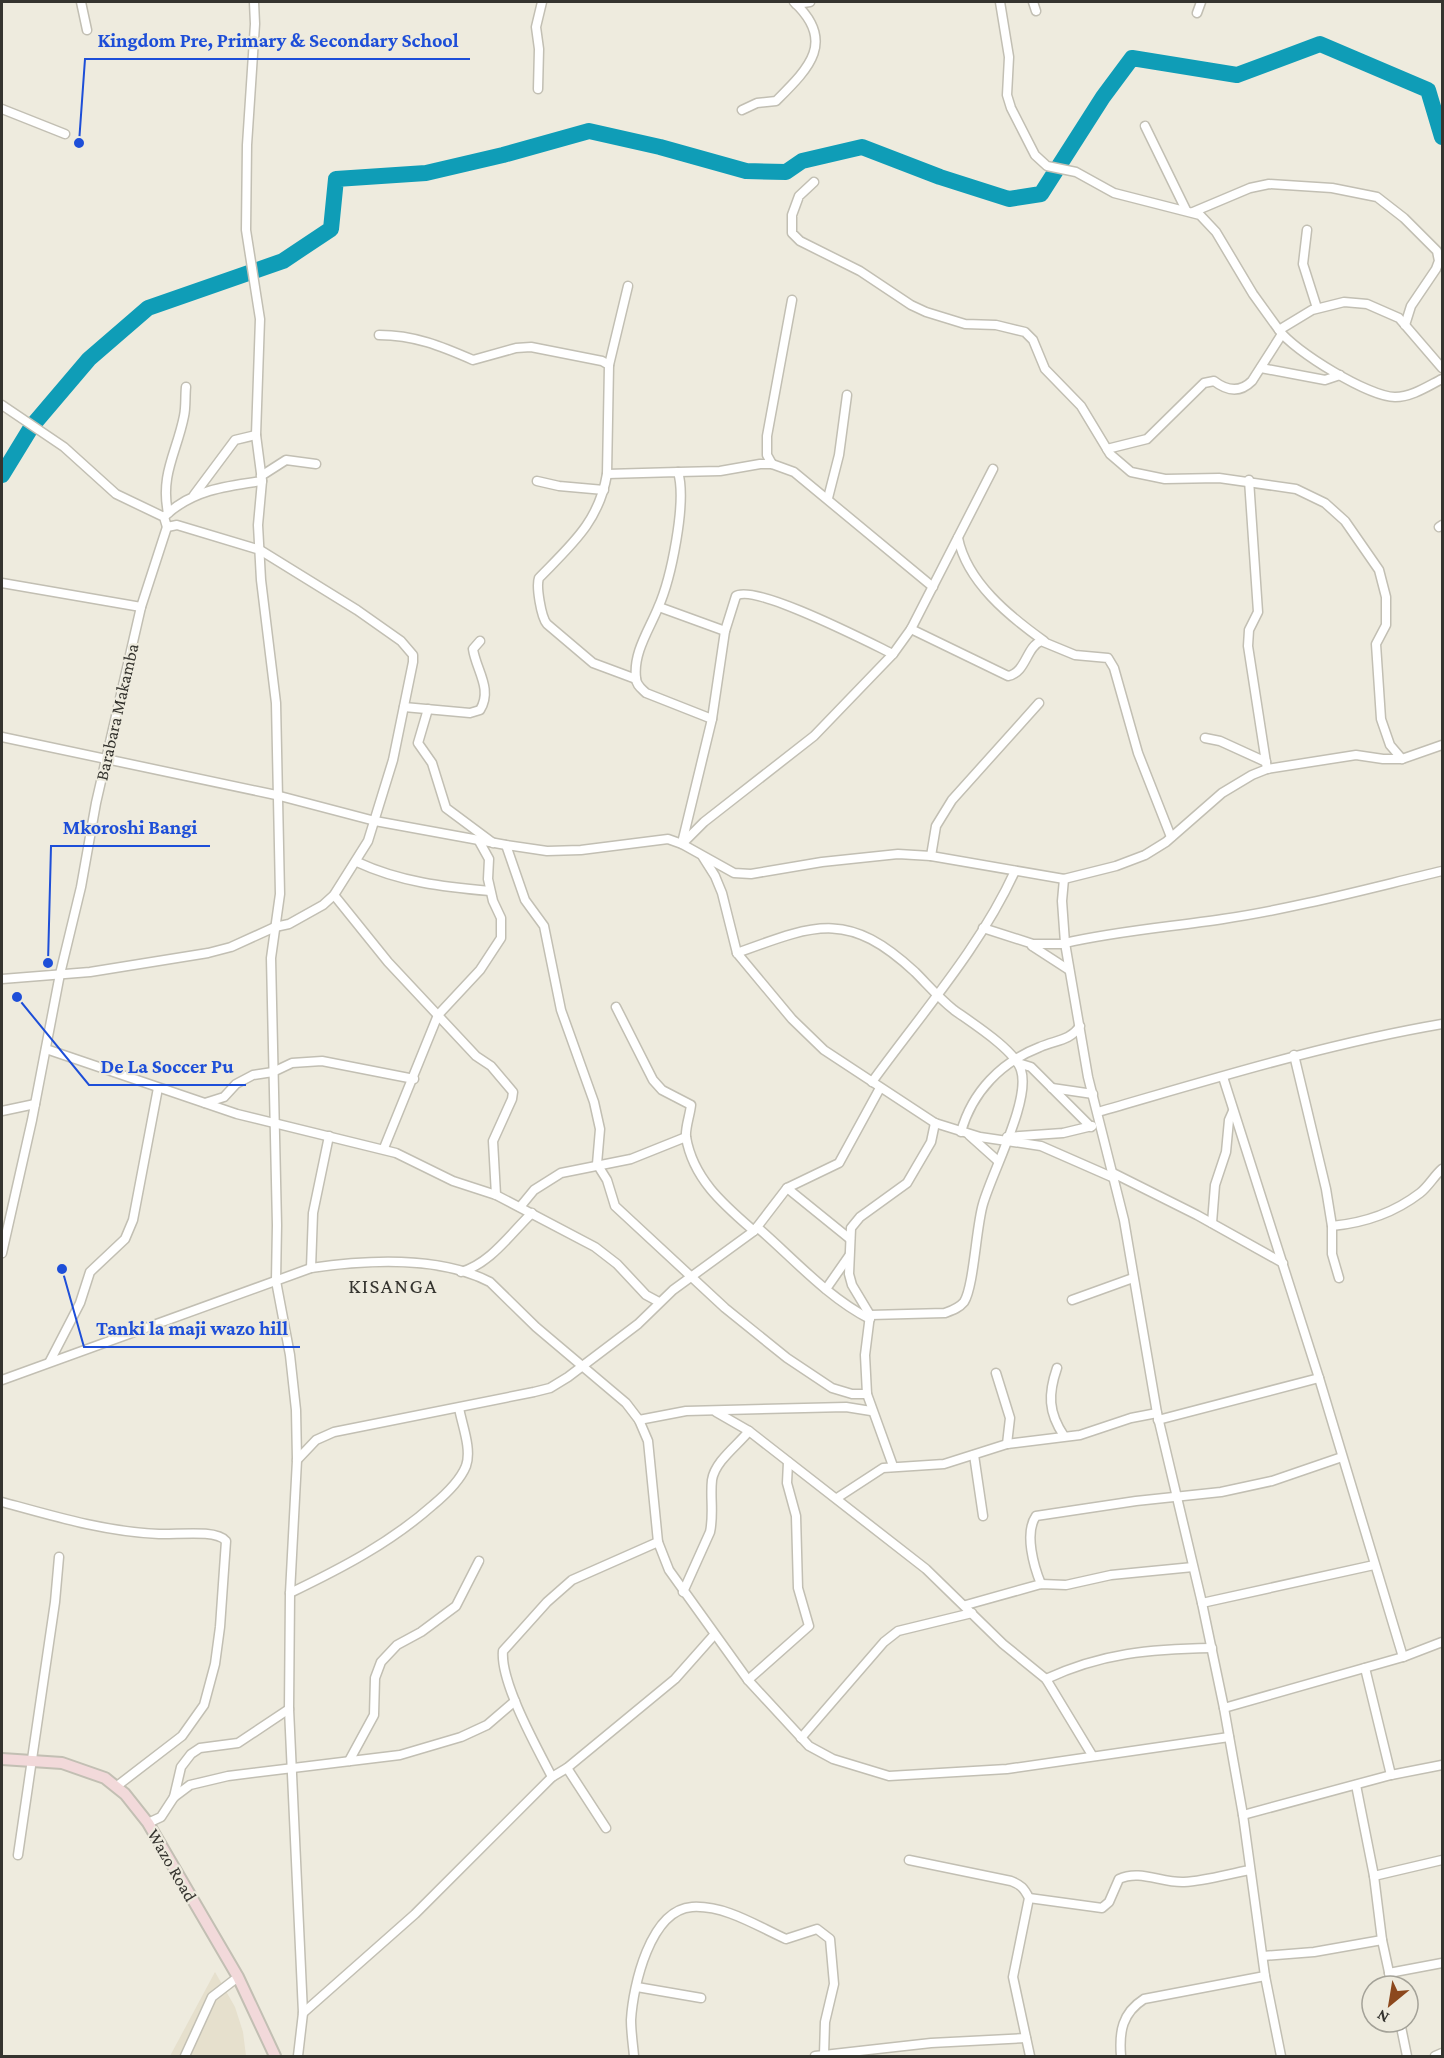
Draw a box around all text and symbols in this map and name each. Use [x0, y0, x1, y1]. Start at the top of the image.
callout: Kingdom Pre, Primary & Secondary School [85, 21, 470, 59]
text: Kingdom Pre, Primary & Secondary School [97, 29, 459, 51]
street label: Barabara Makamba [92, 642, 142, 782]
callout: Mkoroshi Bangi [51, 808, 210, 846]
text: Mkoroshi Bangi [63, 816, 197, 838]
callout: De La Soccer Pu [89, 1047, 246, 1085]
text: De La Soccer Pu [100, 1055, 234, 1077]
district label: KISANGA [348, 1274, 438, 1298]
callout: Tanki la maji wazo hill [84, 1309, 300, 1347]
text: Tanki la maji wazo hill [96, 1317, 288, 1340]
street label: Wazo Road [143, 1825, 201, 1905]
north arrow [1360, 1974, 1420, 2034]
text: N [1374, 2006, 1392, 2027]

